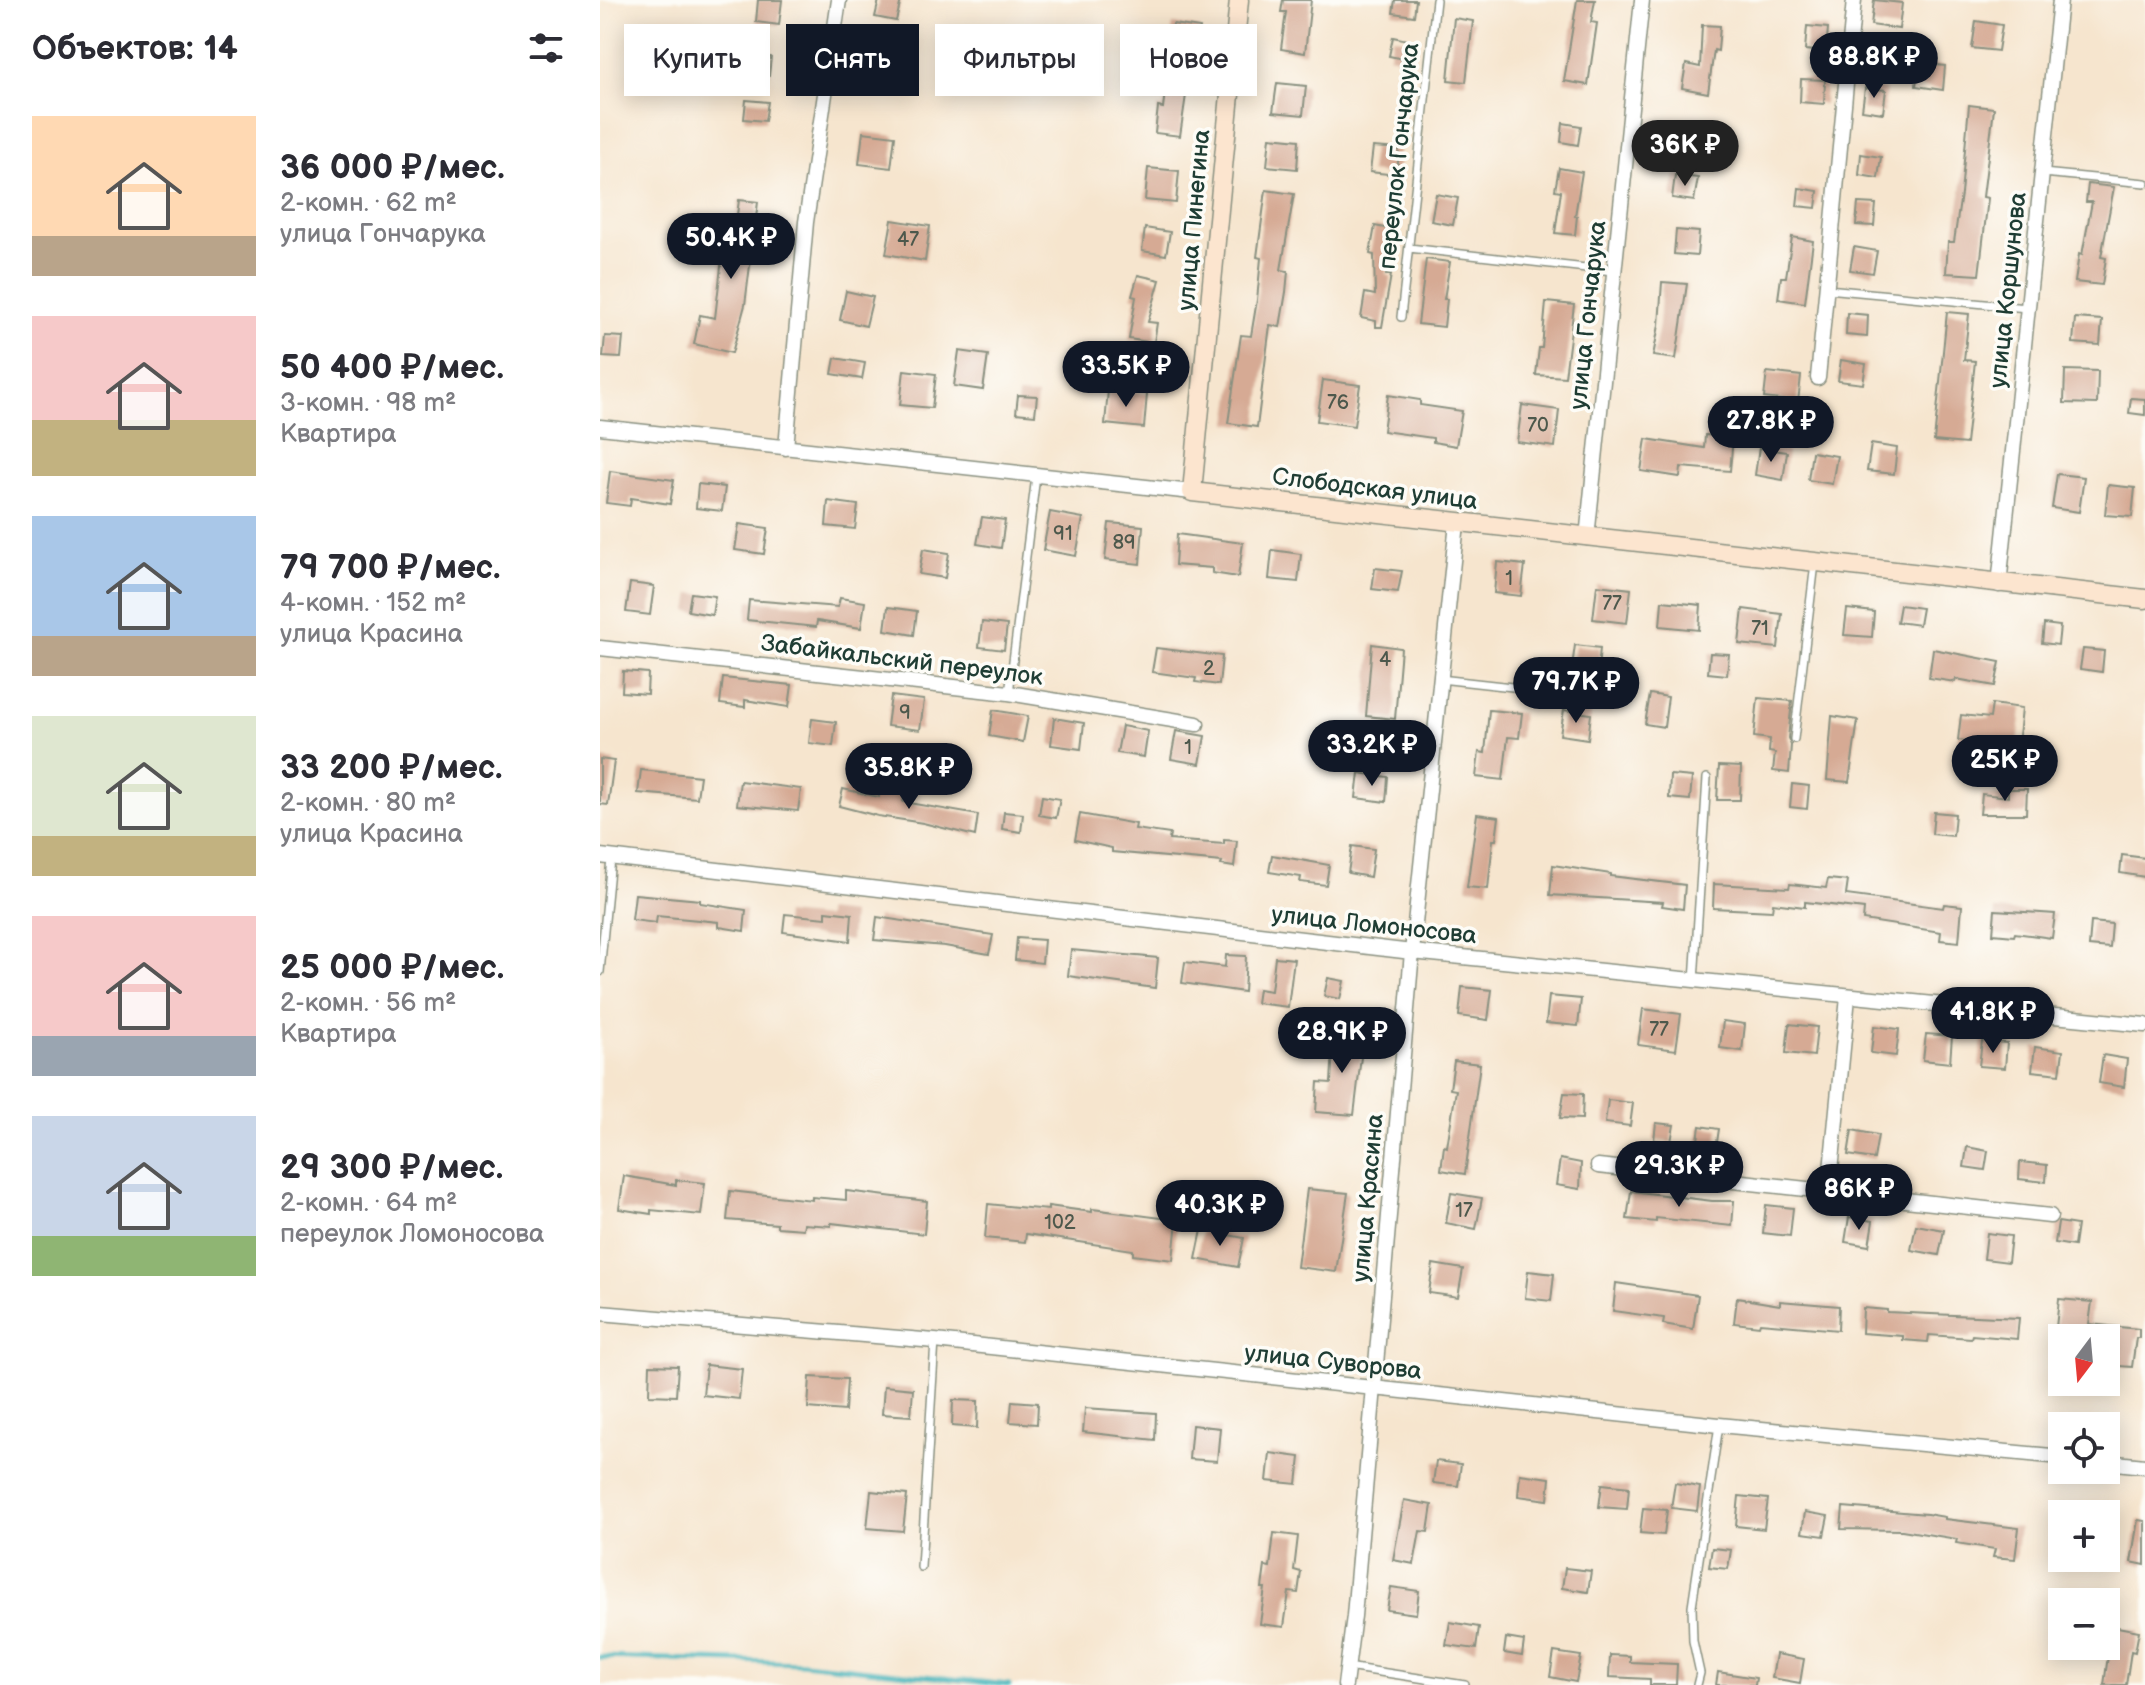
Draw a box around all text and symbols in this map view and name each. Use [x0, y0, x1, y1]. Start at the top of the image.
chip: Купить [624, 24, 770, 96]
chip: Снять [786, 24, 919, 96]
chip: Фильтры [935, 24, 1104, 96]
chip: Новое [1120, 24, 1257, 96]
icon: filters [524, 26, 568, 70]
text: Объектов: 14 [32, 28, 238, 69]
pin: 88.8K ₽ [1800, 32, 1948, 100]
street label: переулок Гончарука [1373, 41, 1425, 271]
text: 88.8K ₽ [1828, 42, 1920, 73]
pin: 36K ₽ [1629, 120, 1741, 188]
street label: улица Пинегина [1172, 128, 1216, 312]
text: 36K ₽ [1650, 130, 1720, 161]
text: 36 000 ₽/мес. [280, 147, 505, 188]
icon: home [96, 148, 192, 244]
text: 2-комн. · 62 m² [280, 188, 457, 219]
street label: улица Коршунова [1983, 191, 2033, 389]
pin: 50.4K ₽ [657, 213, 805, 281]
text: улица Гончарука [280, 219, 486, 250]
street label: улица Гончарука [1564, 219, 1612, 411]
text: 50.4K ₽ [685, 223, 777, 254]
house number: 47 [897, 228, 919, 252]
pin: 33.5K ₽ [1052, 341, 1200, 409]
text: 50 400 ₽/мес. [280, 347, 504, 388]
icon: home [96, 348, 192, 444]
text: 33.5K ₽ [1081, 351, 1171, 382]
text: 3-комн. · 98 m² [280, 388, 456, 419]
house number: 76 [1327, 391, 1349, 415]
pin: 27.8K ₽ [1697, 396, 1845, 464]
text: 27.8K ₽ [1726, 406, 1816, 437]
house number: 70 [1527, 414, 1549, 438]
text: Квартира [280, 419, 397, 450]
street label: Слободская улица [1271, 462, 1479, 516]
house number: 91 [1053, 522, 1073, 546]
house number: 89 [1112, 531, 1136, 555]
text: 79 700 ₽/мес. [280, 547, 501, 588]
icon: home [96, 548, 192, 644]
house number: 1 [1505, 567, 1513, 591]
text: 4-комн. · 152 m² [280, 588, 466, 619]
house number: 77 [1602, 592, 1622, 616]
house number: 71 [1751, 617, 1769, 641]
text: улица Красина [280, 619, 463, 650]
street label: Забайкальский переулок [759, 628, 1045, 692]
house number: 4 [1379, 648, 1391, 672]
house number: 2 [1203, 657, 1215, 681]
pin: 79.7K ₽ [1502, 657, 1650, 725]
text: 79.7K ₽ [1531, 667, 1621, 698]
house number: 9 [899, 701, 911, 725]
pin: 33.2K ₽ [1298, 720, 1446, 788]
text: 33.2K ₽ [1326, 730, 1418, 761]
pin: 25K ₽ [1949, 735, 2061, 803]
house number: 1 [1184, 736, 1192, 760]
pin: 35.8K ₽ [835, 743, 983, 811]
text: 25K ₽ [1970, 745, 2040, 776]
text: 33 200 ₽/мес. [280, 747, 503, 788]
icon: home [96, 748, 192, 844]
text: 35.8K ₽ [863, 753, 955, 784]
text: 2-комн. · 80 m² [280, 788, 456, 819]
text: улица Красина [280, 819, 463, 850]
street label: улица Ломоносова [1270, 900, 1478, 950]
text: 25 000 ₽/мес. [280, 947, 504, 988]
icon: home [96, 948, 192, 1044]
pin: 41.8K ₽ [1919, 987, 2067, 1055]
text: 2-комн. · 56 m² [280, 988, 456, 1019]
text: 41.8K ₽ [1950, 997, 2036, 1028]
pin: 28.9K ₽ [1268, 1007, 1416, 1075]
text: 28.9K ₽ [1296, 1017, 1388, 1048]
house number: 77 [1649, 1018, 1669, 1042]
text: Квартира [280, 1019, 397, 1050]
street label: улица Красина [1346, 1113, 1390, 1283]
pin: 29.3K ₽ [1605, 1141, 1753, 1209]
text: 29 300 ₽/мес. [280, 1147, 503, 1188]
icon: home [96, 1148, 192, 1244]
text: 29.3K ₽ [1633, 1151, 1725, 1182]
pin: 86K ₽ [1803, 1164, 1915, 1232]
text: 86K ₽ [1823, 1174, 1895, 1205]
pin: 40.3K ₽ [1146, 1180, 1294, 1248]
text: 2-комн. · 64 m² [280, 1188, 457, 1219]
text: 40.3K ₽ [1174, 1190, 1266, 1221]
house number: 17 [1455, 1199, 1473, 1223]
house number: 102 [1044, 1211, 1076, 1235]
text: переулок Ломоносова [280, 1219, 544, 1250]
north arrow [2048, 1324, 2120, 1396]
map controls [2048, 1324, 2120, 1660]
street label: улица Суворова [1243, 1338, 1423, 1386]
button: locate [2048, 1412, 2120, 1484]
button: + [2048, 1500, 2120, 1572]
button: − [2048, 1588, 2120, 1660]

